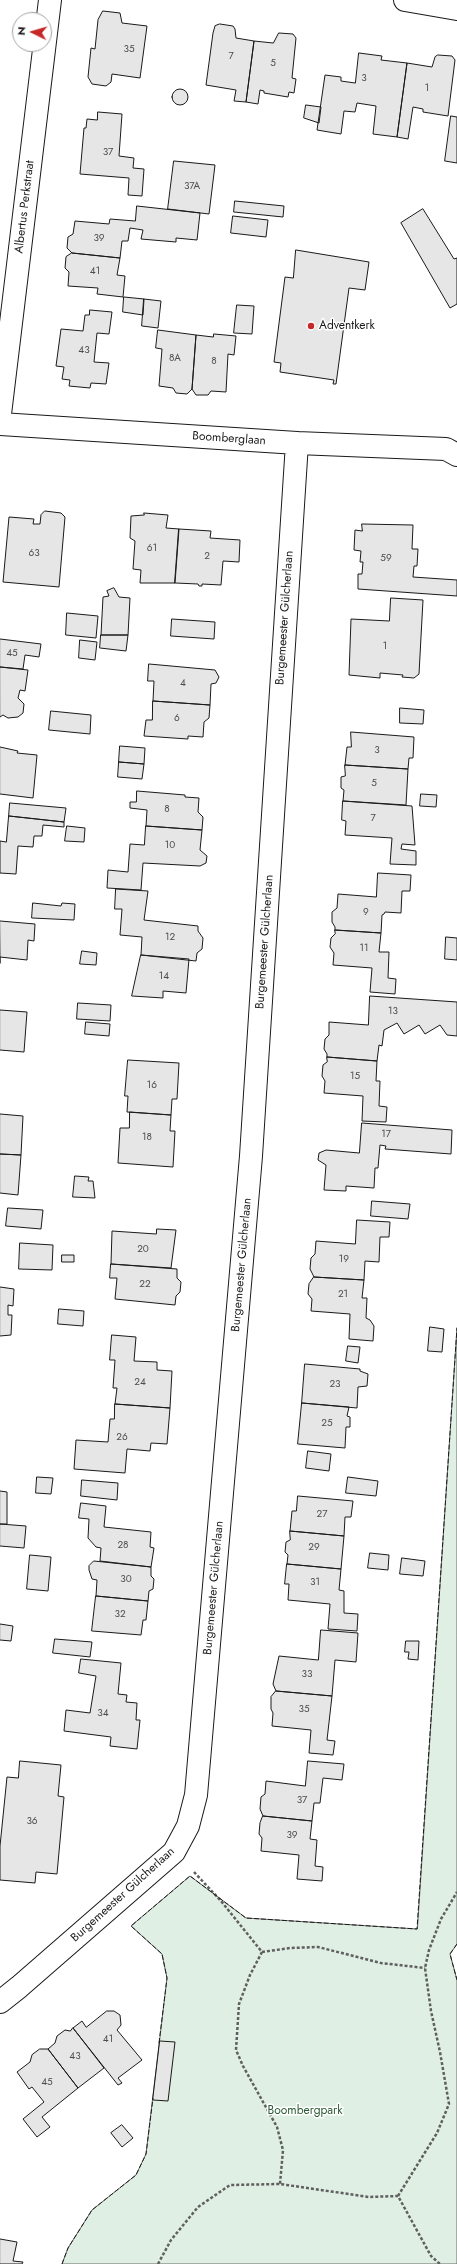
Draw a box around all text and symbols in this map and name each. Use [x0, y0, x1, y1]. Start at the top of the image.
north arrow [12, 12, 52, 52]
text: N [13, 26, 29, 36]
house number: 35 [123, 44, 135, 56]
house number: 7 [228, 51, 234, 63]
house number: 5 [270, 58, 276, 70]
house number: 3 [361, 73, 367, 85]
house number: 1 [425, 83, 429, 95]
house number: 37 [103, 147, 113, 159]
street label: Albertus Perkstraat [12, 160, 38, 254]
house number: 37A [184, 181, 200, 193]
house number: 39 [93, 233, 105, 245]
house number: 41 [90, 266, 100, 278]
place label: Adventkerk [319, 319, 375, 333]
marker: Adventkerk [306, 321, 316, 331]
house number: 43 [78, 345, 90, 357]
house number: 8A [169, 353, 181, 365]
house number: 8 [211, 356, 217, 368]
street label: Boomberglaan [192, 429, 266, 449]
house number: 61 [147, 543, 157, 555]
house number: 63 [28, 548, 40, 560]
street label: Burgemeester Gülcherlaan [273, 550, 297, 686]
house number: 2 [204, 551, 210, 563]
house number: 59 [380, 553, 392, 565]
house number: 1 [383, 641, 387, 653]
house number: 45 [6, 648, 18, 660]
house number: 4 [180, 678, 186, 690]
house number: 6 [174, 713, 180, 725]
house number: 3 [374, 745, 380, 757]
house number: 5 [371, 778, 377, 790]
house number: 8 [164, 804, 170, 816]
house number: 7 [370, 813, 376, 825]
house number: 10 [165, 840, 175, 852]
street label: Burgemeester Gülcherlaan [253, 874, 277, 1010]
house number: 9 [363, 907, 369, 919]
house number: 12 [165, 932, 175, 944]
house number: 11 [360, 943, 368, 955]
house number: 14 [159, 971, 169, 983]
house number: 13 [388, 1006, 398, 1018]
house number: 15 [350, 1071, 360, 1083]
house number: 16 [147, 1080, 157, 1092]
house number: 17 [381, 1129, 391, 1141]
house number: 18 [142, 1132, 152, 1144]
street label: Burgemeester Gülcherlaan [229, 1197, 255, 1333]
house number: 20 [137, 1244, 149, 1256]
house number: 19 [339, 1254, 349, 1266]
house number: 22 [139, 1279, 151, 1291]
house number: 21 [338, 1289, 348, 1301]
house number: 24 [134, 1377, 146, 1389]
house number: 23 [329, 1379, 341, 1391]
house number: 25 [321, 1418, 333, 1430]
house number: 26 [116, 1432, 128, 1444]
house number: 27 [317, 1509, 327, 1521]
street label: Burgemeester Gülcherlaan [201, 1520, 227, 1656]
house number: 28 [117, 1540, 129, 1552]
house number: 29 [308, 1542, 320, 1554]
house number: 30 [120, 1574, 132, 1586]
house number: 31 [310, 1577, 320, 1589]
house number: 32 [114, 1609, 126, 1621]
house number: 33 [302, 1669, 312, 1681]
house number: 35 [298, 1704, 310, 1716]
house number: 34 [97, 1708, 109, 1720]
house number: 37 [297, 1795, 307, 1807]
house number: 36 [26, 1816, 38, 1828]
house number: 39 [286, 1830, 298, 1842]
street label: Burgemeester Gülcherlaan [68, 1845, 178, 1945]
house number: 41 [103, 2034, 113, 2046]
house number: 43 [69, 2051, 81, 2063]
house number: 45 [41, 2077, 53, 2089]
park label: Boombergpark [268, 2104, 342, 2118]

